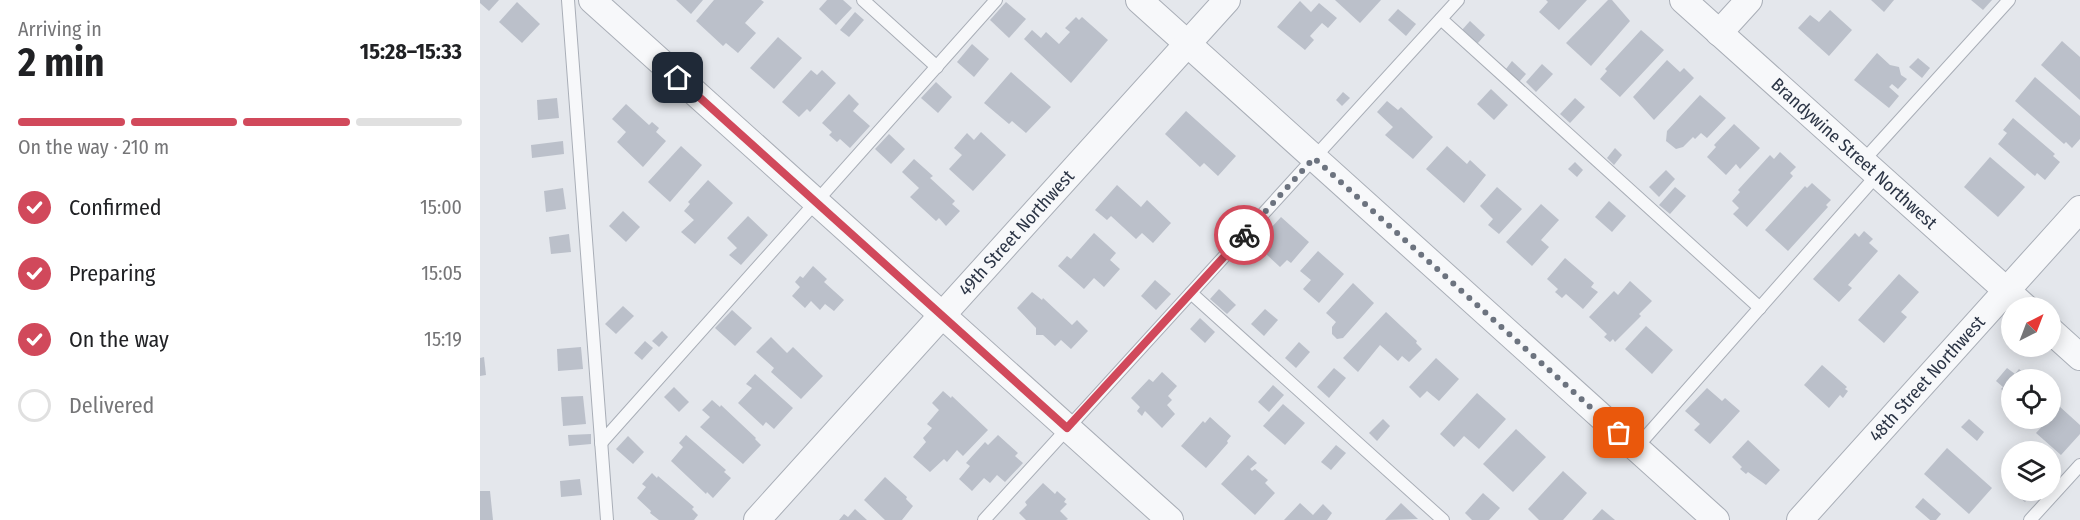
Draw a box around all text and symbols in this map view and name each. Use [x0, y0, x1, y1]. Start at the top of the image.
text: Arriving in [18, 17, 102, 41]
text: 15:28–15:33 [360, 38, 462, 65]
text: 2 min [18, 40, 104, 86]
pin [652, 52, 703, 103]
icon: home [661, 61, 694, 94]
street label: Brandywine Street Northwest [1767, 73, 1942, 234]
text: On the way · 210 m [18, 135, 169, 159]
street label: 49th Street Northwest [954, 165, 1079, 300]
icon: check [18, 191, 51, 224]
text: Confirmed [69, 194, 162, 221]
text: 15:00 [420, 195, 462, 219]
courier [1214, 205, 1274, 265]
icon: bike [1228, 219, 1261, 252]
icon: check [18, 257, 51, 290]
text: Preparing [69, 260, 155, 287]
text: 15:05 [421, 261, 462, 285]
north arrow [2001, 297, 2061, 357]
map controls [2001, 297, 2061, 501]
street label: 48th Street Northwest [1865, 311, 1990, 446]
icon: check [18, 323, 51, 356]
text: On the way [69, 326, 169, 353]
text: 15:19 [424, 327, 462, 351]
button: locate [2001, 369, 2061, 429]
text: Delivered [69, 392, 154, 419]
pin [1593, 407, 1644, 458]
icon: bag [1602, 416, 1635, 449]
button: layers [2001, 441, 2061, 501]

